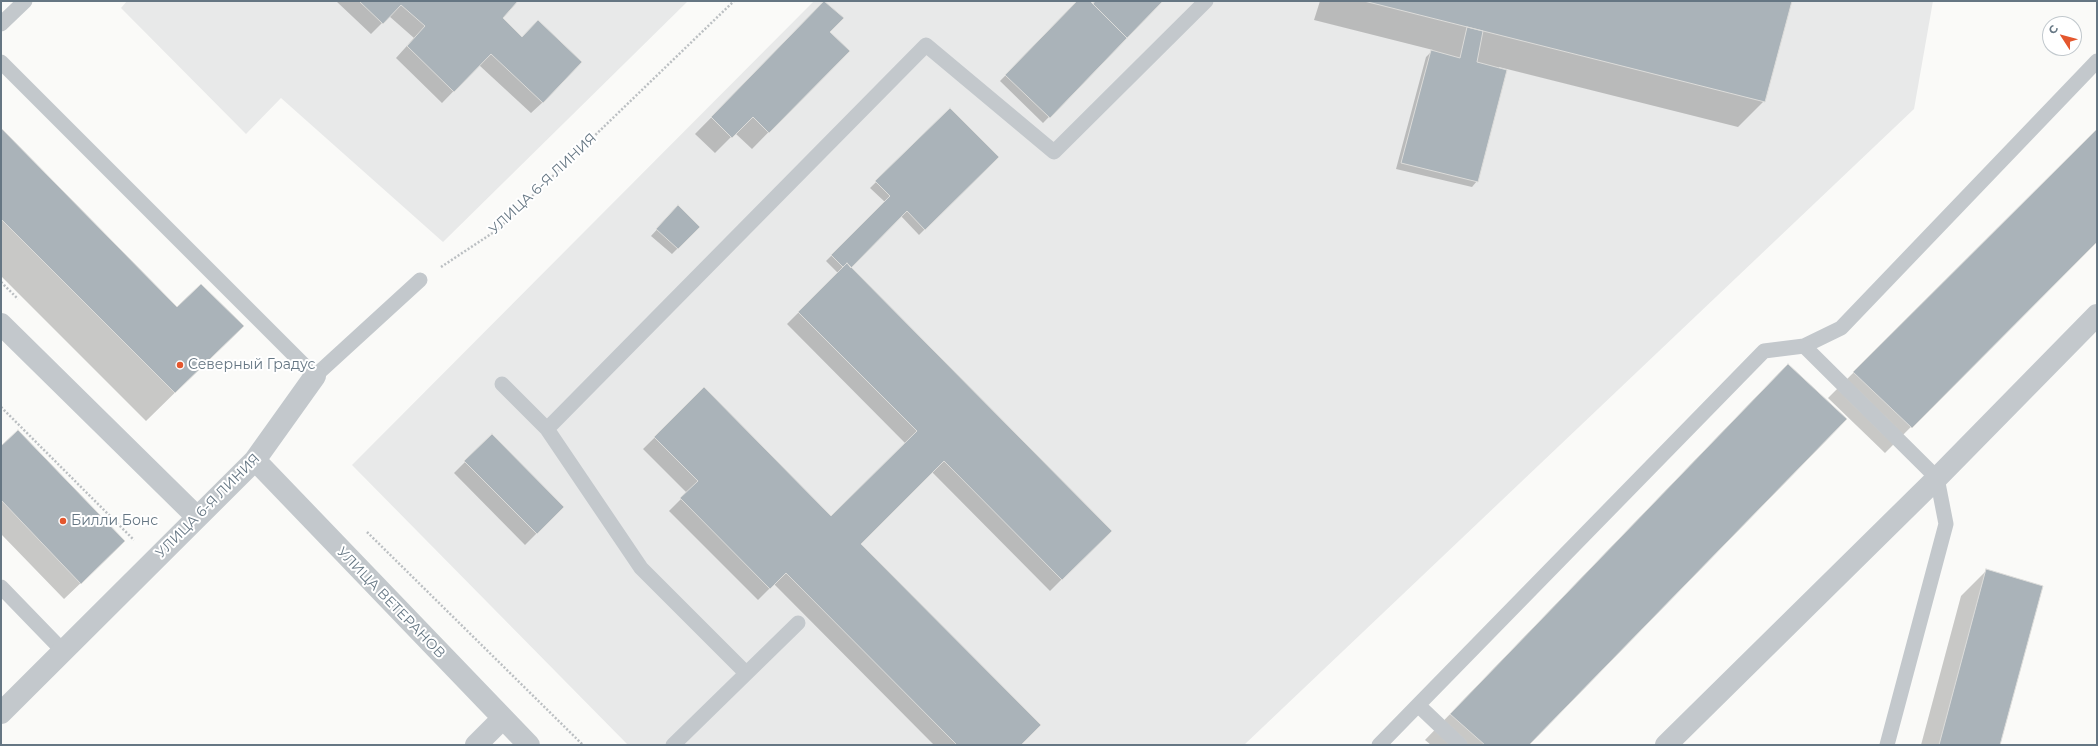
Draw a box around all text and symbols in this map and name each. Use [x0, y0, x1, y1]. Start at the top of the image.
north arrow [2042, 16, 2082, 56]
text: С [2045, 22, 2061, 37]
street label: УЛИЦА 6-Я ЛИНИЯ [486, 130, 600, 238]
place label: Северный Градус [188, 357, 316, 373]
marker: Северный Градус [175, 360, 185, 370]
street label: УЛИЦА 6-Я ЛИНИЯ [152, 450, 264, 562]
place label: Билли Бонс [71, 513, 158, 529]
marker: Билли Бонс [58, 516, 68, 526]
street label: УЛИЦА ВЕТЕРАНОВ [333, 544, 449, 662]

